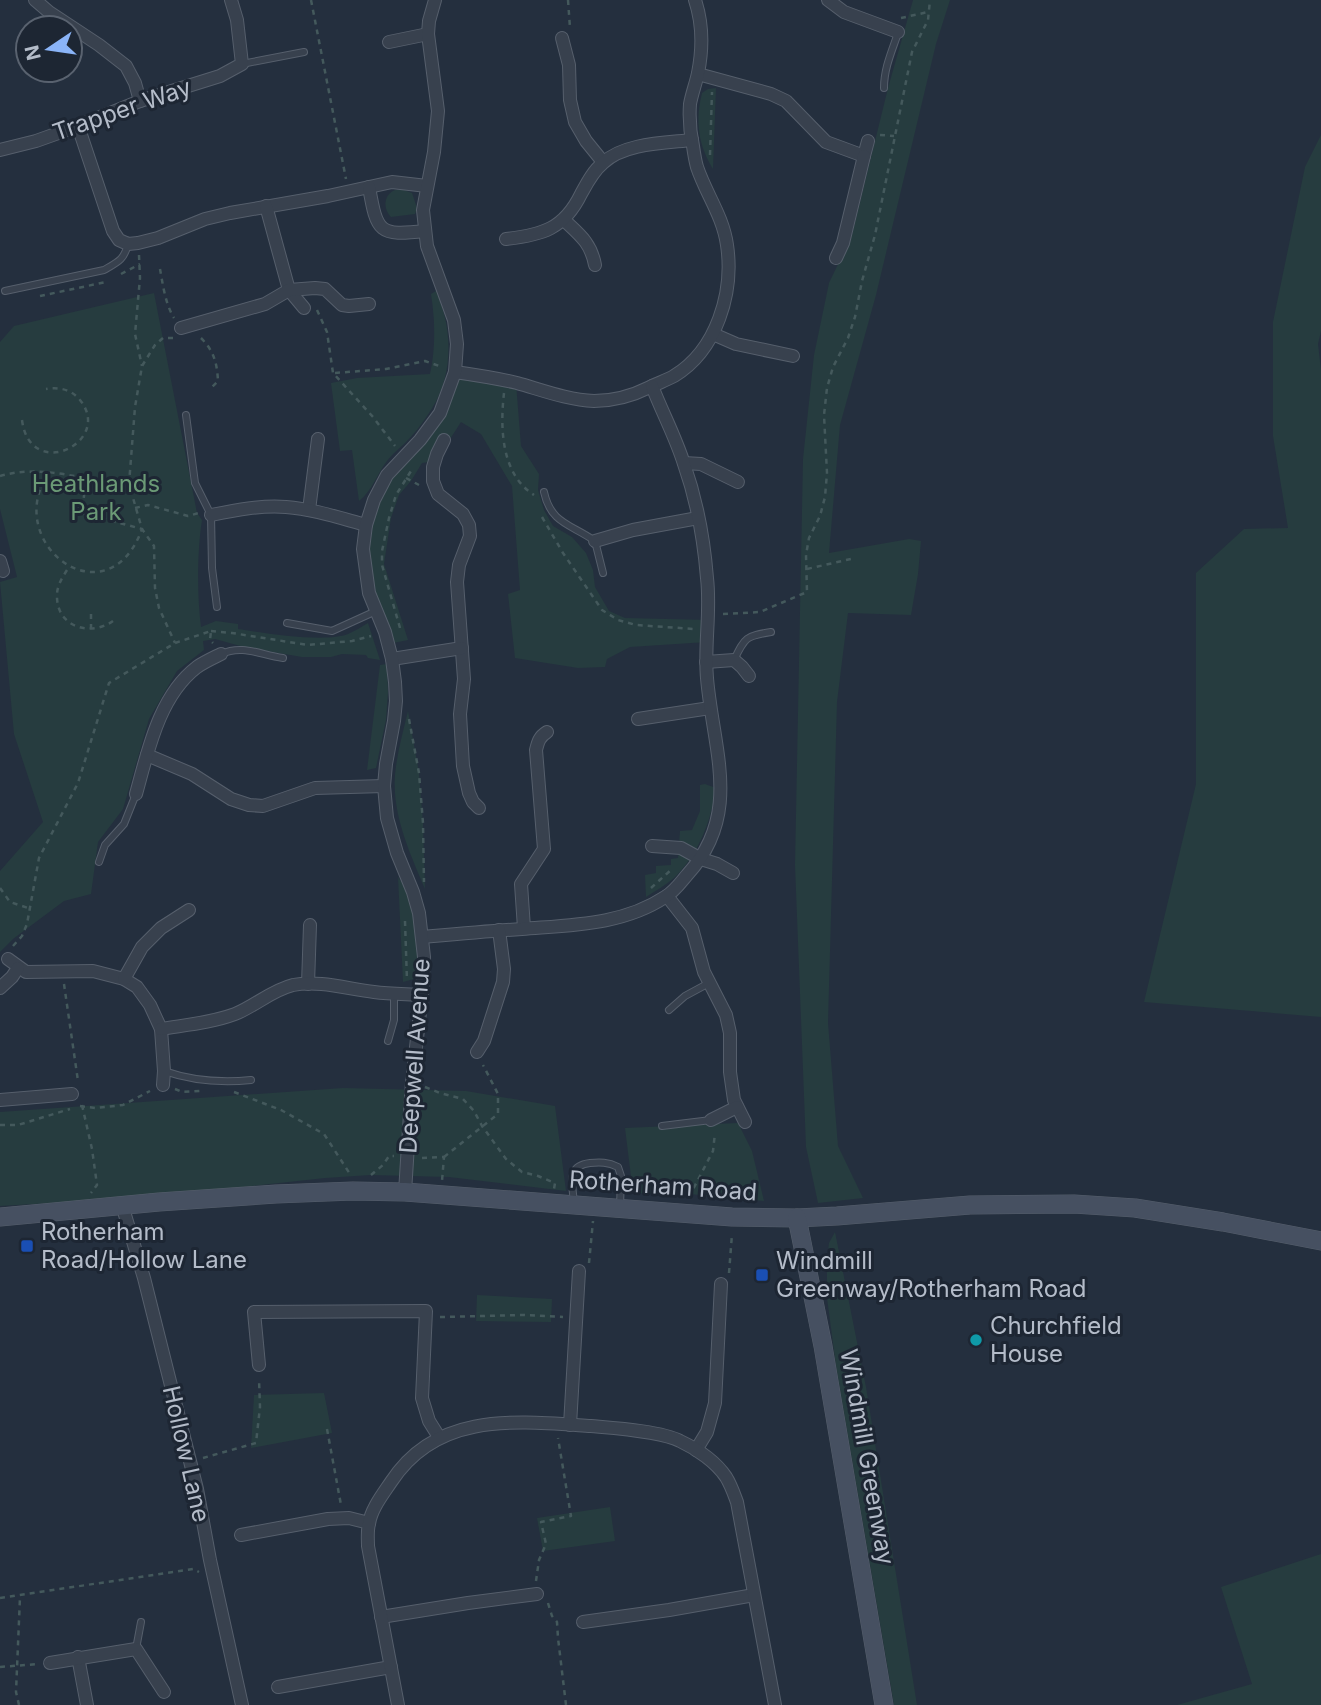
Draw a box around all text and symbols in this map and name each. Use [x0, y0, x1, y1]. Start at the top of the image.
north arrow [14, 14, 84, 84]
text: N [20, 43, 46, 62]
street label: Trapper Way [49, 72, 195, 147]
park label: Heathlands Park [32, 469, 160, 526]
street label: Deepwell Avenue [393, 957, 436, 1154]
street label: Rotherham Road [568, 1164, 758, 1207]
place label: Rotherham Road/Hollow Lane [41, 1217, 247, 1274]
marker: Rotherham Road/Hollow Lane [19, 1238, 35, 1254]
place label: Windmill Greenway/Rotherham Road [776, 1246, 1087, 1303]
marker: Windmill Greenway/Rotherham Road [754, 1267, 770, 1283]
place label: Churchfield House [990, 1311, 1122, 1368]
marker: Churchfield House [968, 1332, 984, 1348]
street label: Windmill Greenway [834, 1347, 901, 1567]
street label: Hollow Lane [157, 1383, 216, 1525]

